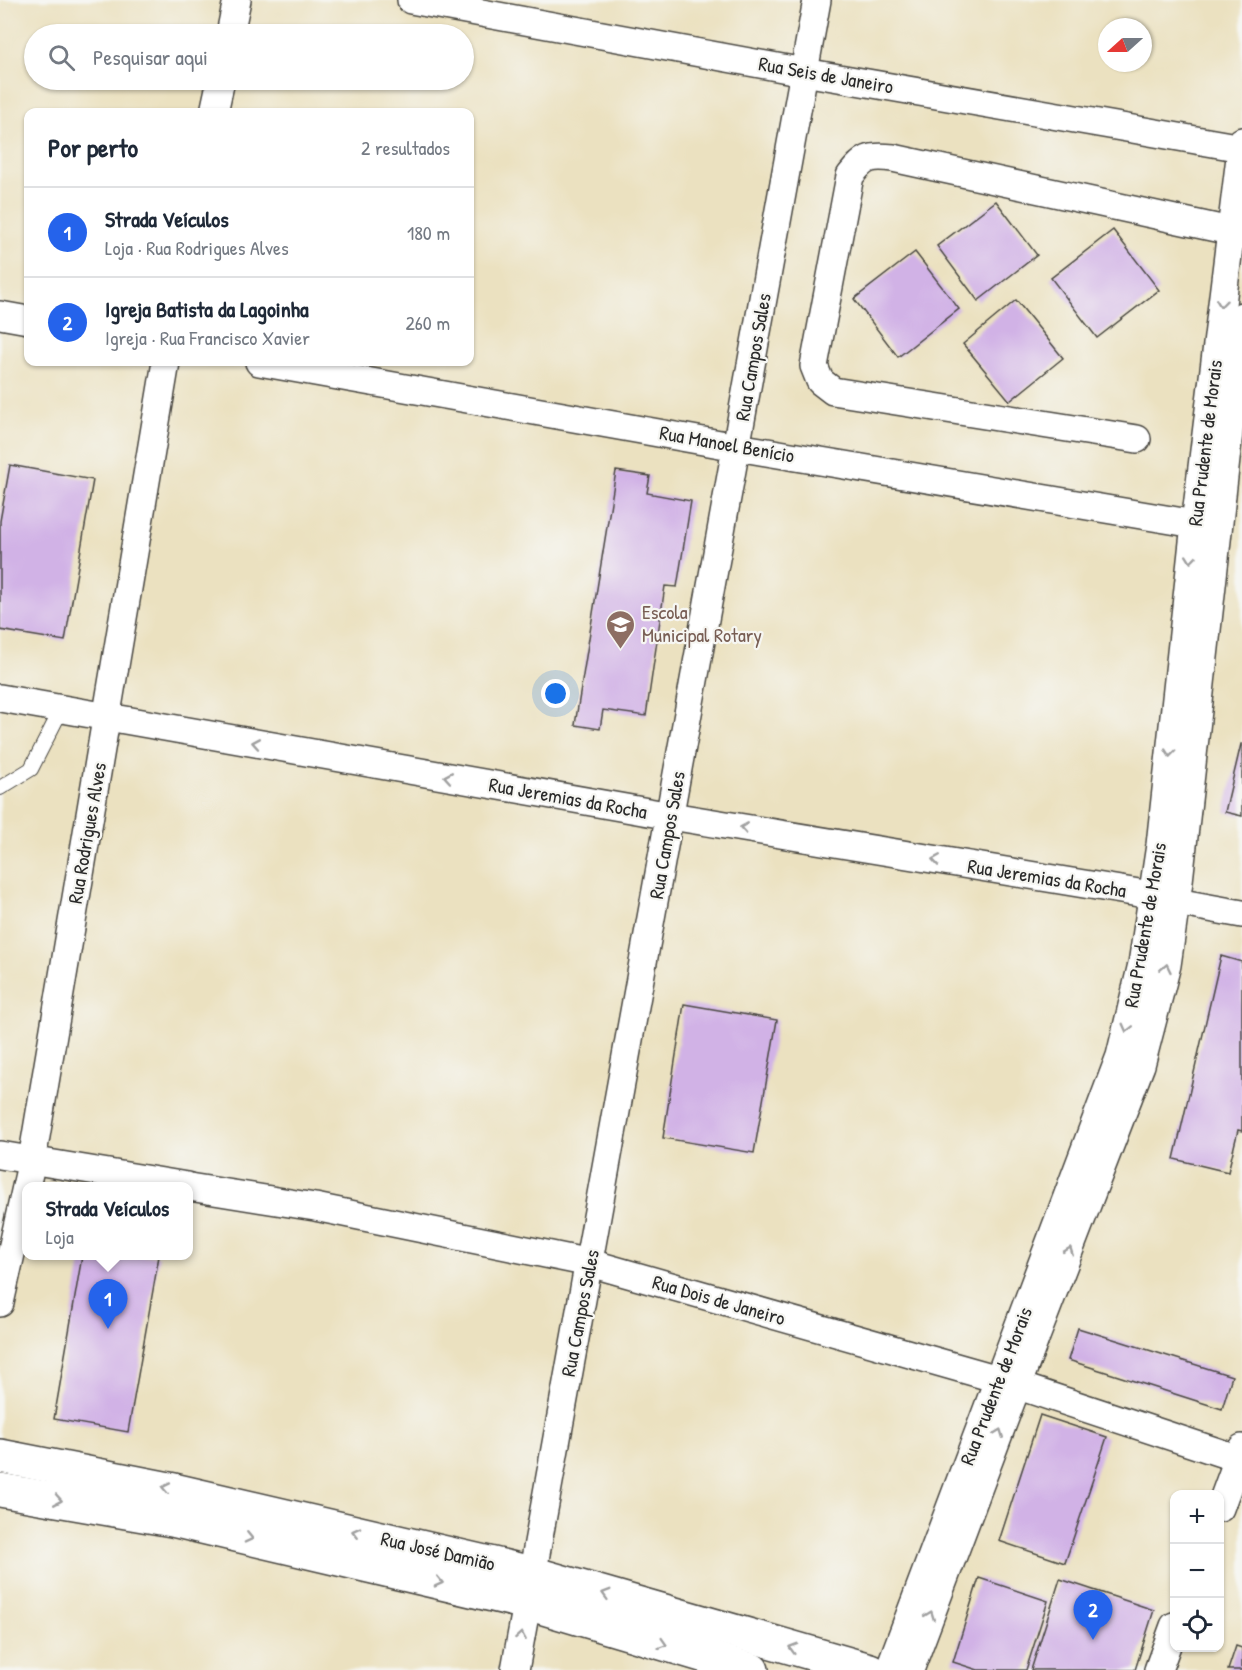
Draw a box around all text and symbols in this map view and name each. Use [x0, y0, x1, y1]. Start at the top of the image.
north arrow [1098, 18, 1152, 72]
search box [24, 24, 474, 90]
icon: search [45, 41, 78, 74]
text: Pesquisar aqui [93, 42, 208, 72]
street label: Rua Seis de Janeiro [757, 49, 896, 100]
text: Por perto [48, 130, 138, 165]
text: 2 resultados [361, 134, 450, 161]
text: Strada Veículos [105, 204, 229, 234]
text: 1 [64, 219, 71, 246]
text: 180 m [407, 219, 450, 246]
text: Loja · Rua Rodrigues Alves [105, 234, 289, 261]
street label: Rua Campos Sales [728, 291, 777, 423]
text: Igreja Batista da Lagoinha [105, 294, 309, 324]
one-way arrow [1216, 299, 1228, 308]
text: 2 [63, 309, 72, 336]
text: 260 m [406, 309, 450, 336]
text: Igreja · Rua Francisco Xavier [105, 324, 310, 351]
street label: Rua Prudente de Morais [1181, 358, 1228, 528]
street label: Rua Manoel Benício [658, 418, 796, 469]
one-way arrow [1185, 555, 1198, 564]
place label: Escola Municipal Rotary [642, 598, 762, 648]
school or university icon: Escola Municipal Rotary [605, 608, 637, 650]
your location [541, 679, 570, 708]
one-way arrow [252, 737, 262, 750]
one-way arrow [1164, 749, 1176, 758]
street label: Rua Rodrigues Alves [61, 760, 112, 905]
street label: Rua Campos Sales [642, 769, 691, 901]
street label: Rua Jeremias da Rocha [487, 770, 649, 825]
one-way arrow [444, 771, 454, 784]
one-way arrow [739, 822, 749, 835]
street label: Rua Prudente de Morais [1117, 840, 1172, 1010]
street label: Rua Jeremias da Rocha [966, 852, 1128, 903]
one-way arrow [932, 854, 942, 867]
one-way arrow [1159, 963, 1172, 973]
one-way arrow [1121, 1023, 1134, 1033]
popup [22, 1182, 193, 1260]
text: Strada Veículos [46, 1193, 169, 1223]
text: Loja [46, 1223, 74, 1250]
one-way arrow [1062, 1246, 1074, 1257]
street label: Rua Campos Sales [554, 1247, 605, 1379]
street label: Rua Dois de Janeiro [650, 1268, 789, 1331]
pin: 1 [88, 1280, 128, 1329]
street label: Rua Prudente de Morais [953, 1303, 1038, 1469]
one-way arrow [992, 1428, 1004, 1439]
one-way arrow [161, 1482, 171, 1495]
map controls [1170, 1490, 1224, 1652]
button: + [1170, 1490, 1224, 1544]
one-way arrow [52, 1493, 62, 1506]
street label: Rua José Damião [378, 1524, 498, 1577]
one-way arrow [351, 1526, 361, 1539]
one-way arrow [244, 1531, 254, 1544]
button: − [1170, 1544, 1224, 1598]
one-way arrow [434, 1575, 444, 1588]
one-way arrow [601, 1589, 612, 1601]
pin: 2 [1074, 1590, 1112, 1640]
button: locate [1170, 1598, 1224, 1652]
one-way arrow [923, 1610, 935, 1621]
one-way arrow [514, 1632, 527, 1642]
one-way arrow [657, 1637, 668, 1649]
one-way arrow [788, 1643, 799, 1655]

